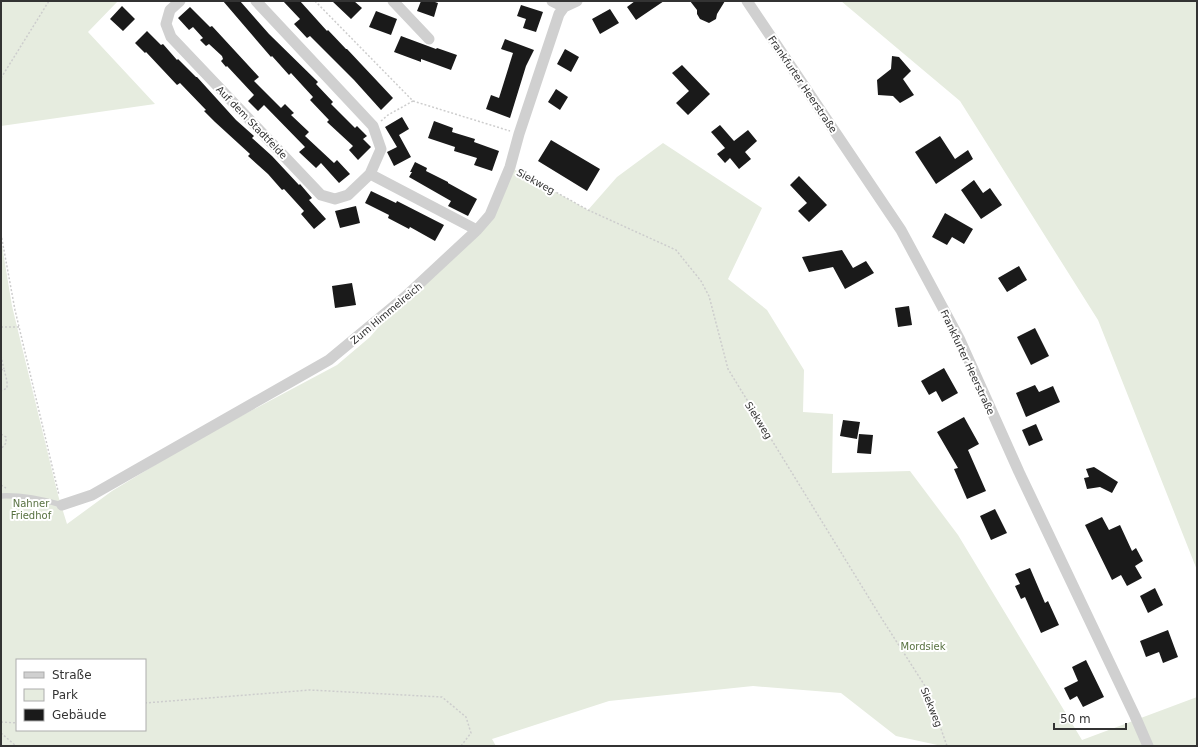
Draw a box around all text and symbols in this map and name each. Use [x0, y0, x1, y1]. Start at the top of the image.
street label: Frankfurter Heerstraße [766, 34, 839, 135]
street label: Auf dem Stadtfelde [214, 84, 289, 161]
street label: Siekweg [515, 167, 557, 196]
street label: Zum Himmelreich [349, 280, 424, 346]
street label: Frankfurter Heerstraße [938, 308, 997, 416]
street label: Siekweg [743, 400, 774, 441]
park label: Nahner Friedhof [11, 498, 52, 521]
park label: Mordsiek [901, 641, 946, 652]
legend [16, 659, 146, 731]
text: Straße [52, 668, 92, 682]
street label: Siekweg [919, 686, 944, 729]
text: Park [52, 688, 78, 702]
scale bar [1054, 705, 1126, 731]
text: Gebäude [52, 708, 106, 722]
text: 50 m [1060, 712, 1091, 726]

